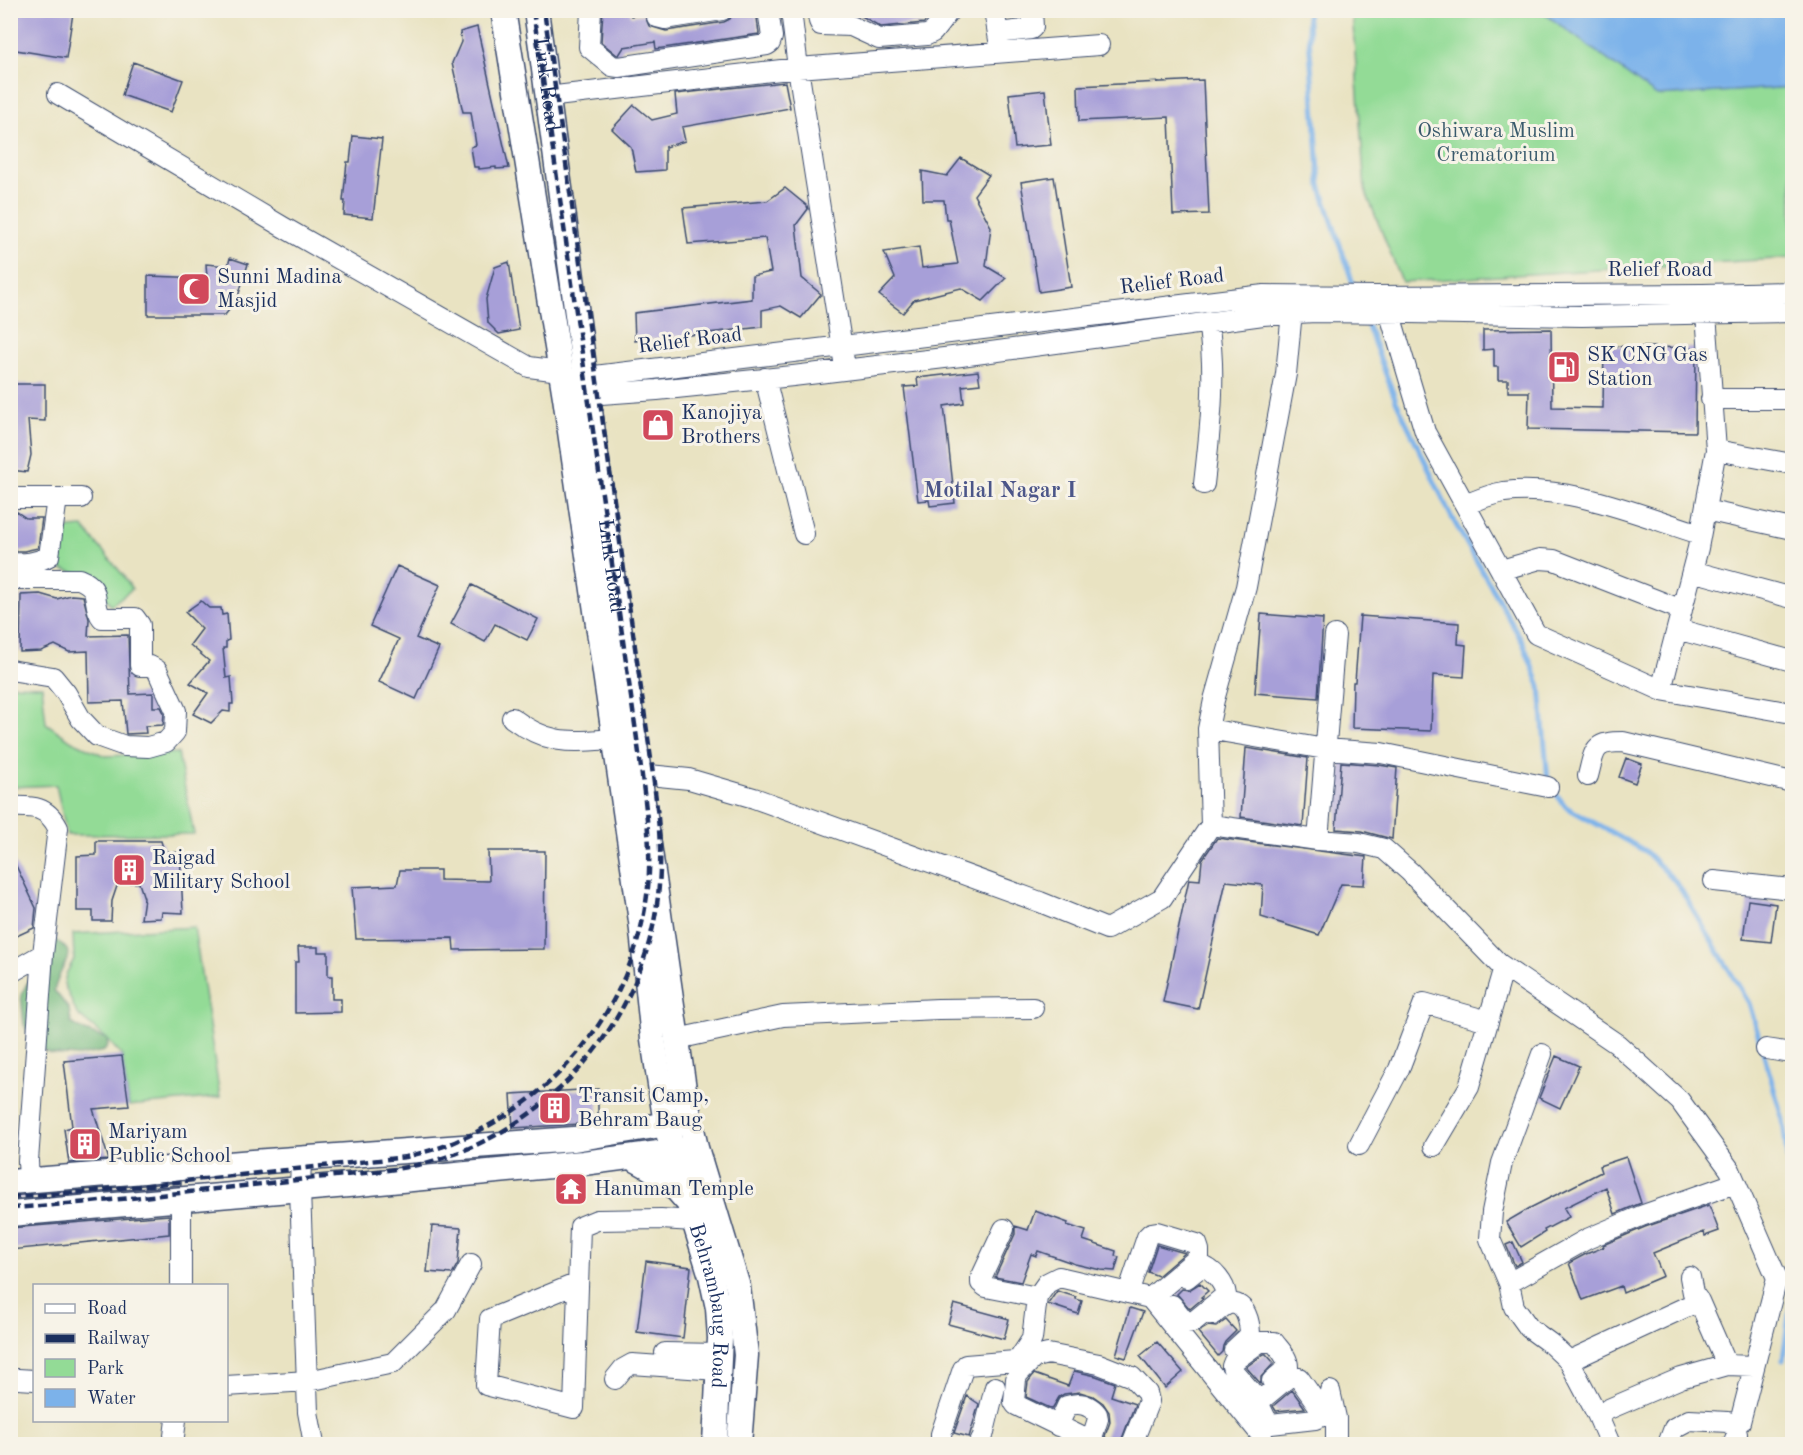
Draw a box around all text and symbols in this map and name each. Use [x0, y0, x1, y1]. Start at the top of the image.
street label: Link Road [529, 36, 563, 133]
park label: Oshiwara Muslim Crematorium [1417, 121, 1575, 166]
street label: Relief Road [1607, 260, 1713, 281]
street label: Relief Road [1118, 265, 1226, 299]
place label: Sunni Madina Masjid [217, 267, 342, 312]
mosque icon: Sunni Madina Masjid [176, 271, 212, 307]
street label: Relief Road [636, 324, 744, 358]
place label: SK CNG Gas Station [1587, 345, 1708, 390]
fuel station icon: SK CNG Gas Station [1546, 349, 1582, 385]
place label: Kanojiya Brothers [681, 403, 762, 448]
shop icon: Kanojiya Brothers [640, 407, 676, 443]
district label: Motilal Nagar I [924, 480, 1076, 502]
street label: Link Road [594, 518, 628, 614]
place label: Raigad Military School [152, 848, 290, 893]
building icon: Raigad Military School [111, 852, 147, 888]
place label: Transit Camp, Behram Baug [578, 1086, 709, 1131]
building icon: Transit Camp, Behram Baug [537, 1090, 573, 1126]
place label: Mariyam Public School [108, 1122, 231, 1167]
building icon: Mariyam Public School [67, 1126, 103, 1162]
temple icon: Hanuman Temple [553, 1171, 589, 1207]
place label: Hanuman Temple [594, 1179, 754, 1200]
street label: Behrambaug Road [685, 1221, 731, 1389]
legend [33, 1284, 228, 1422]
text: Road [87, 1300, 127, 1318]
text: Railway [87, 1330, 150, 1348]
text: Park [87, 1360, 124, 1378]
text: Water [87, 1390, 136, 1408]

